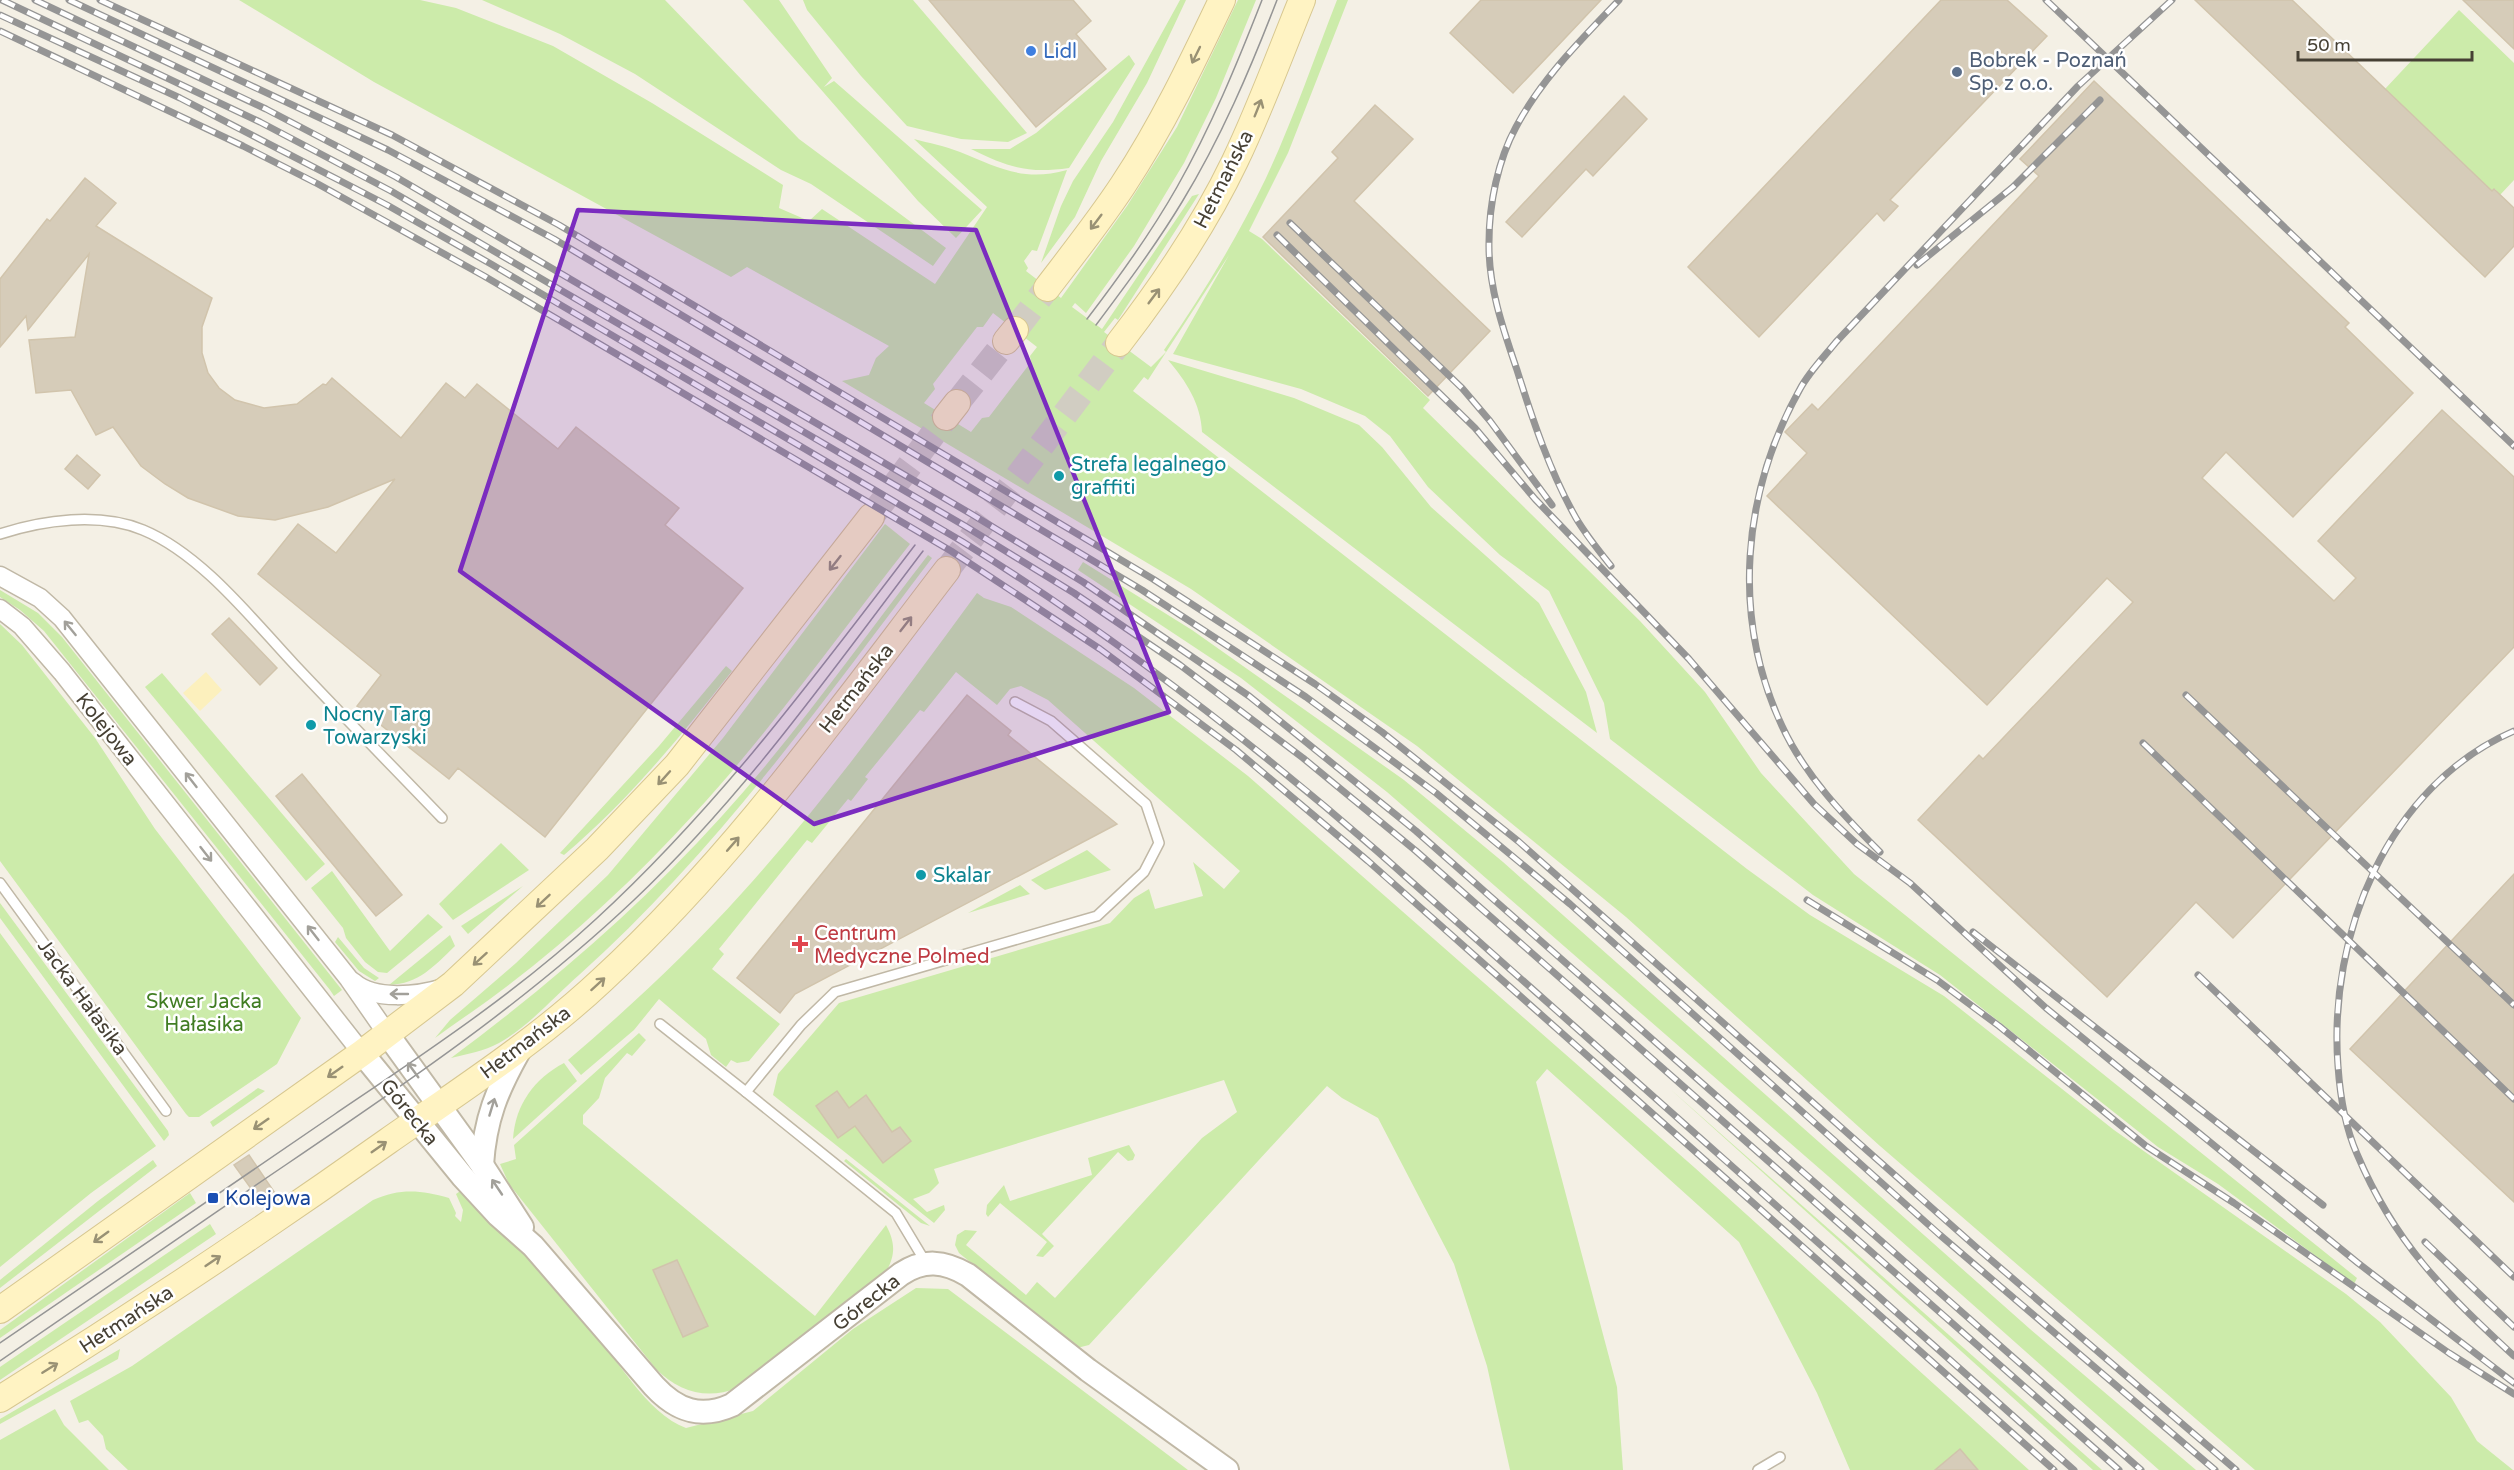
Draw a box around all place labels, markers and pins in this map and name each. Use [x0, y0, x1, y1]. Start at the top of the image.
place label: Lidl [1043, 40, 1077, 64]
marker: Lidl [1024, 44, 1038, 58]
place label: Bobrek - Poznań Sp. z o.o. [1969, 49, 2127, 96]
marker: Bobrek - Poznań Sp. z o.o. [1950, 65, 1964, 79]
place label: Strefa legalnego graffiti [1071, 453, 1226, 500]
marker: Strefa legalnego graffiti [1052, 469, 1066, 483]
place label: Nocny Targ Towarzyski [323, 703, 431, 750]
marker: Nocny Targ Towarzyski [304, 718, 318, 732]
place label: Skalar [933, 864, 991, 888]
marker: Skalar [914, 868, 928, 882]
place label: Centrum Medyczne Polmed [814, 922, 990, 969]
marker: Centrum Medyczne Polmed [791, 935, 809, 953]
place label: Kolejowa [225, 1187, 311, 1211]
marker: Kolejowa [206, 1191, 220, 1205]

